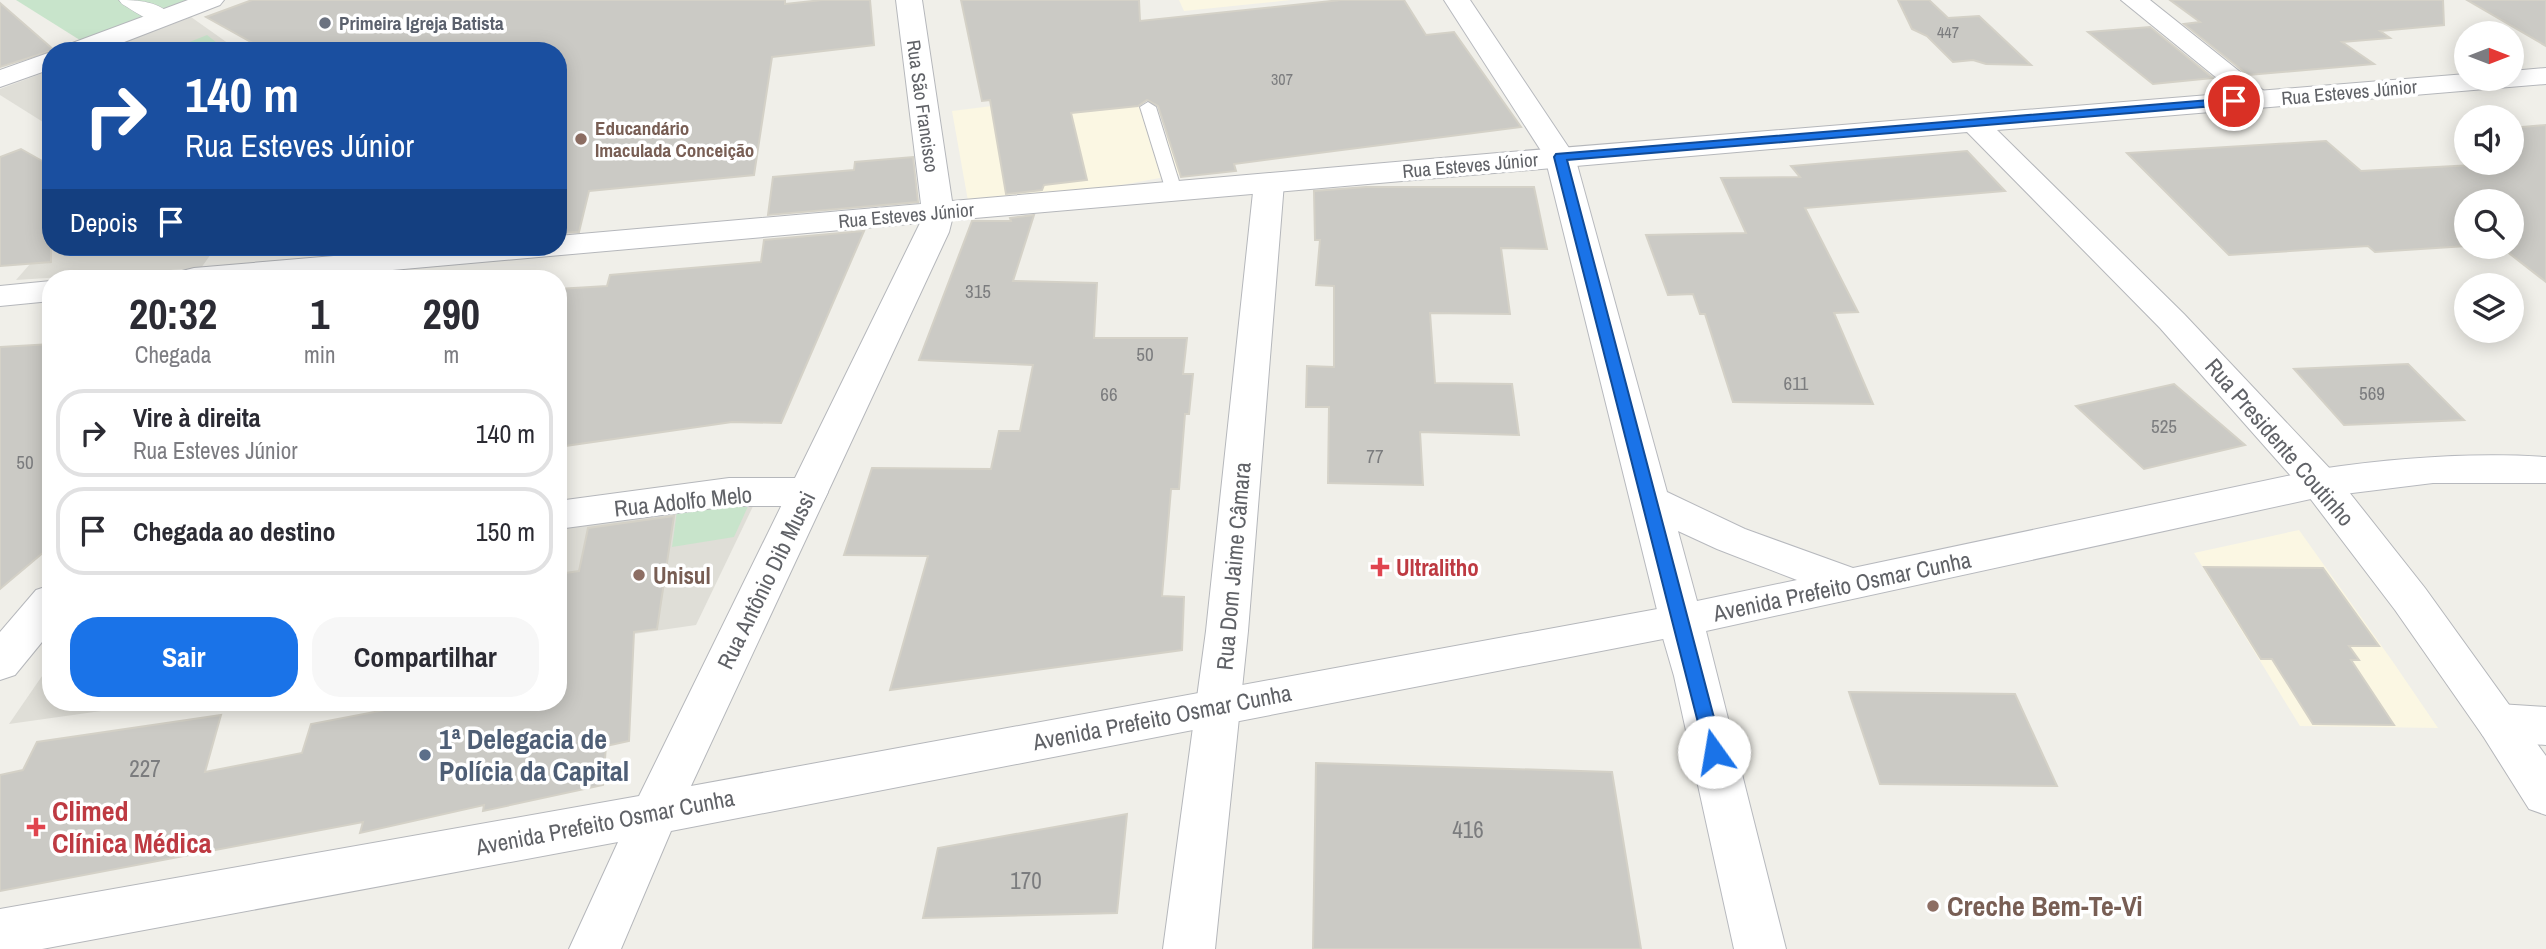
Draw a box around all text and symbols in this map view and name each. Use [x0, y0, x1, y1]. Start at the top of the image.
place label: Primeira Igreja Batista [339, 10, 504, 36]
marker: Primeira Igreja Batista [317, 15, 333, 31]
house number: 447 [1937, 21, 1959, 43]
north arrow [2454, 21, 2524, 91]
map controls [2454, 21, 2524, 343]
street label: Rua São Francisco [901, 38, 945, 174]
text: 140 m [185, 61, 299, 127]
house number: 307 [1271, 68, 1293, 90]
icon: right [70, 70, 161, 161]
pin [2204, 71, 2264, 131]
street label: Rua Esteves Júnior [2280, 73, 2419, 111]
icon: arrive [2215, 82, 2253, 120]
button: sound [2454, 105, 2524, 175]
place label: Educandário Imaculada Conceição [595, 115, 754, 163]
text: Rua Esteves Júnior [185, 124, 414, 167]
marker: Educandário Imaculada Conceição [573, 131, 589, 147]
street label: Rua Esteves Júnior [1401, 146, 1540, 184]
button: search [2454, 189, 2524, 259]
street label: Rua Esteves Júnior [837, 196, 976, 234]
icon: arrive [152, 203, 190, 241]
text: Depois [70, 205, 138, 240]
button: layers [2454, 273, 2524, 343]
house number: 315 [965, 278, 991, 304]
text: 20:32 [129, 286, 217, 342]
text: 1 [310, 286, 329, 342]
text: 290 [423, 286, 480, 342]
text: Chegada [135, 339, 211, 370]
text: min [304, 339, 336, 370]
text: m [443, 339, 459, 370]
house number: 50 [1136, 341, 1154, 367]
street label: Rua Presidente Coutinho [2198, 352, 2362, 532]
house number: 611 [1784, 370, 1809, 396]
house number: 569 [2359, 380, 2385, 406]
house number: 66 [1100, 381, 1118, 407]
text: Vire à direita [133, 400, 261, 435]
house number: 525 [2151, 413, 2177, 439]
icon: right [74, 414, 112, 452]
text: 140 m [476, 416, 535, 451]
text: Rua Esteves Júnior [133, 435, 298, 466]
house number: 77 [1366, 443, 1384, 469]
house number: 50 [16, 449, 34, 475]
street label: Rua Dom Jaime Câmara [1208, 460, 1258, 671]
street label: Rua Adolfo Melo [613, 478, 753, 524]
street label: Rua Antônio Dib Mussi [710, 486, 822, 674]
icon: arrive [74, 512, 112, 550]
text: Chegada ao destino [133, 514, 336, 549]
text: 150 m [476, 514, 535, 549]
street label: Avenida Prefeito Osmar Cunha [1709, 543, 1974, 629]
place label: Ultralitho [1396, 552, 1479, 583]
marker: Ultralitho [1370, 557, 1390, 577]
place label: Unisul [653, 560, 711, 591]
marker: Unisul [631, 567, 647, 583]
button: Sair [70, 617, 298, 697]
button: Compartilhar [312, 617, 539, 697]
street label: Avenida Prefeito Osmar Cunha [1029, 677, 1294, 757]
position arrow [1677, 715, 1751, 789]
place label: 1ª Delegacia de Polícia da Capital [439, 720, 629, 790]
marker: 1ª Delegacia de Polícia da Capital [417, 747, 433, 763]
house number: 227 [129, 753, 161, 784]
street label: Avenida Prefeito Osmar Cunha [472, 782, 737, 862]
place label: Climed Clínica Médica [52, 792, 212, 862]
house number: 416 [1452, 814, 1484, 845]
marker: Climed Clínica Médica [26, 817, 46, 837]
house number: 170 [1010, 865, 1042, 896]
place label: Creche Bem-Te-Vi [1947, 887, 2143, 925]
marker: Creche Bem-Te-Vi [1925, 898, 1941, 914]

